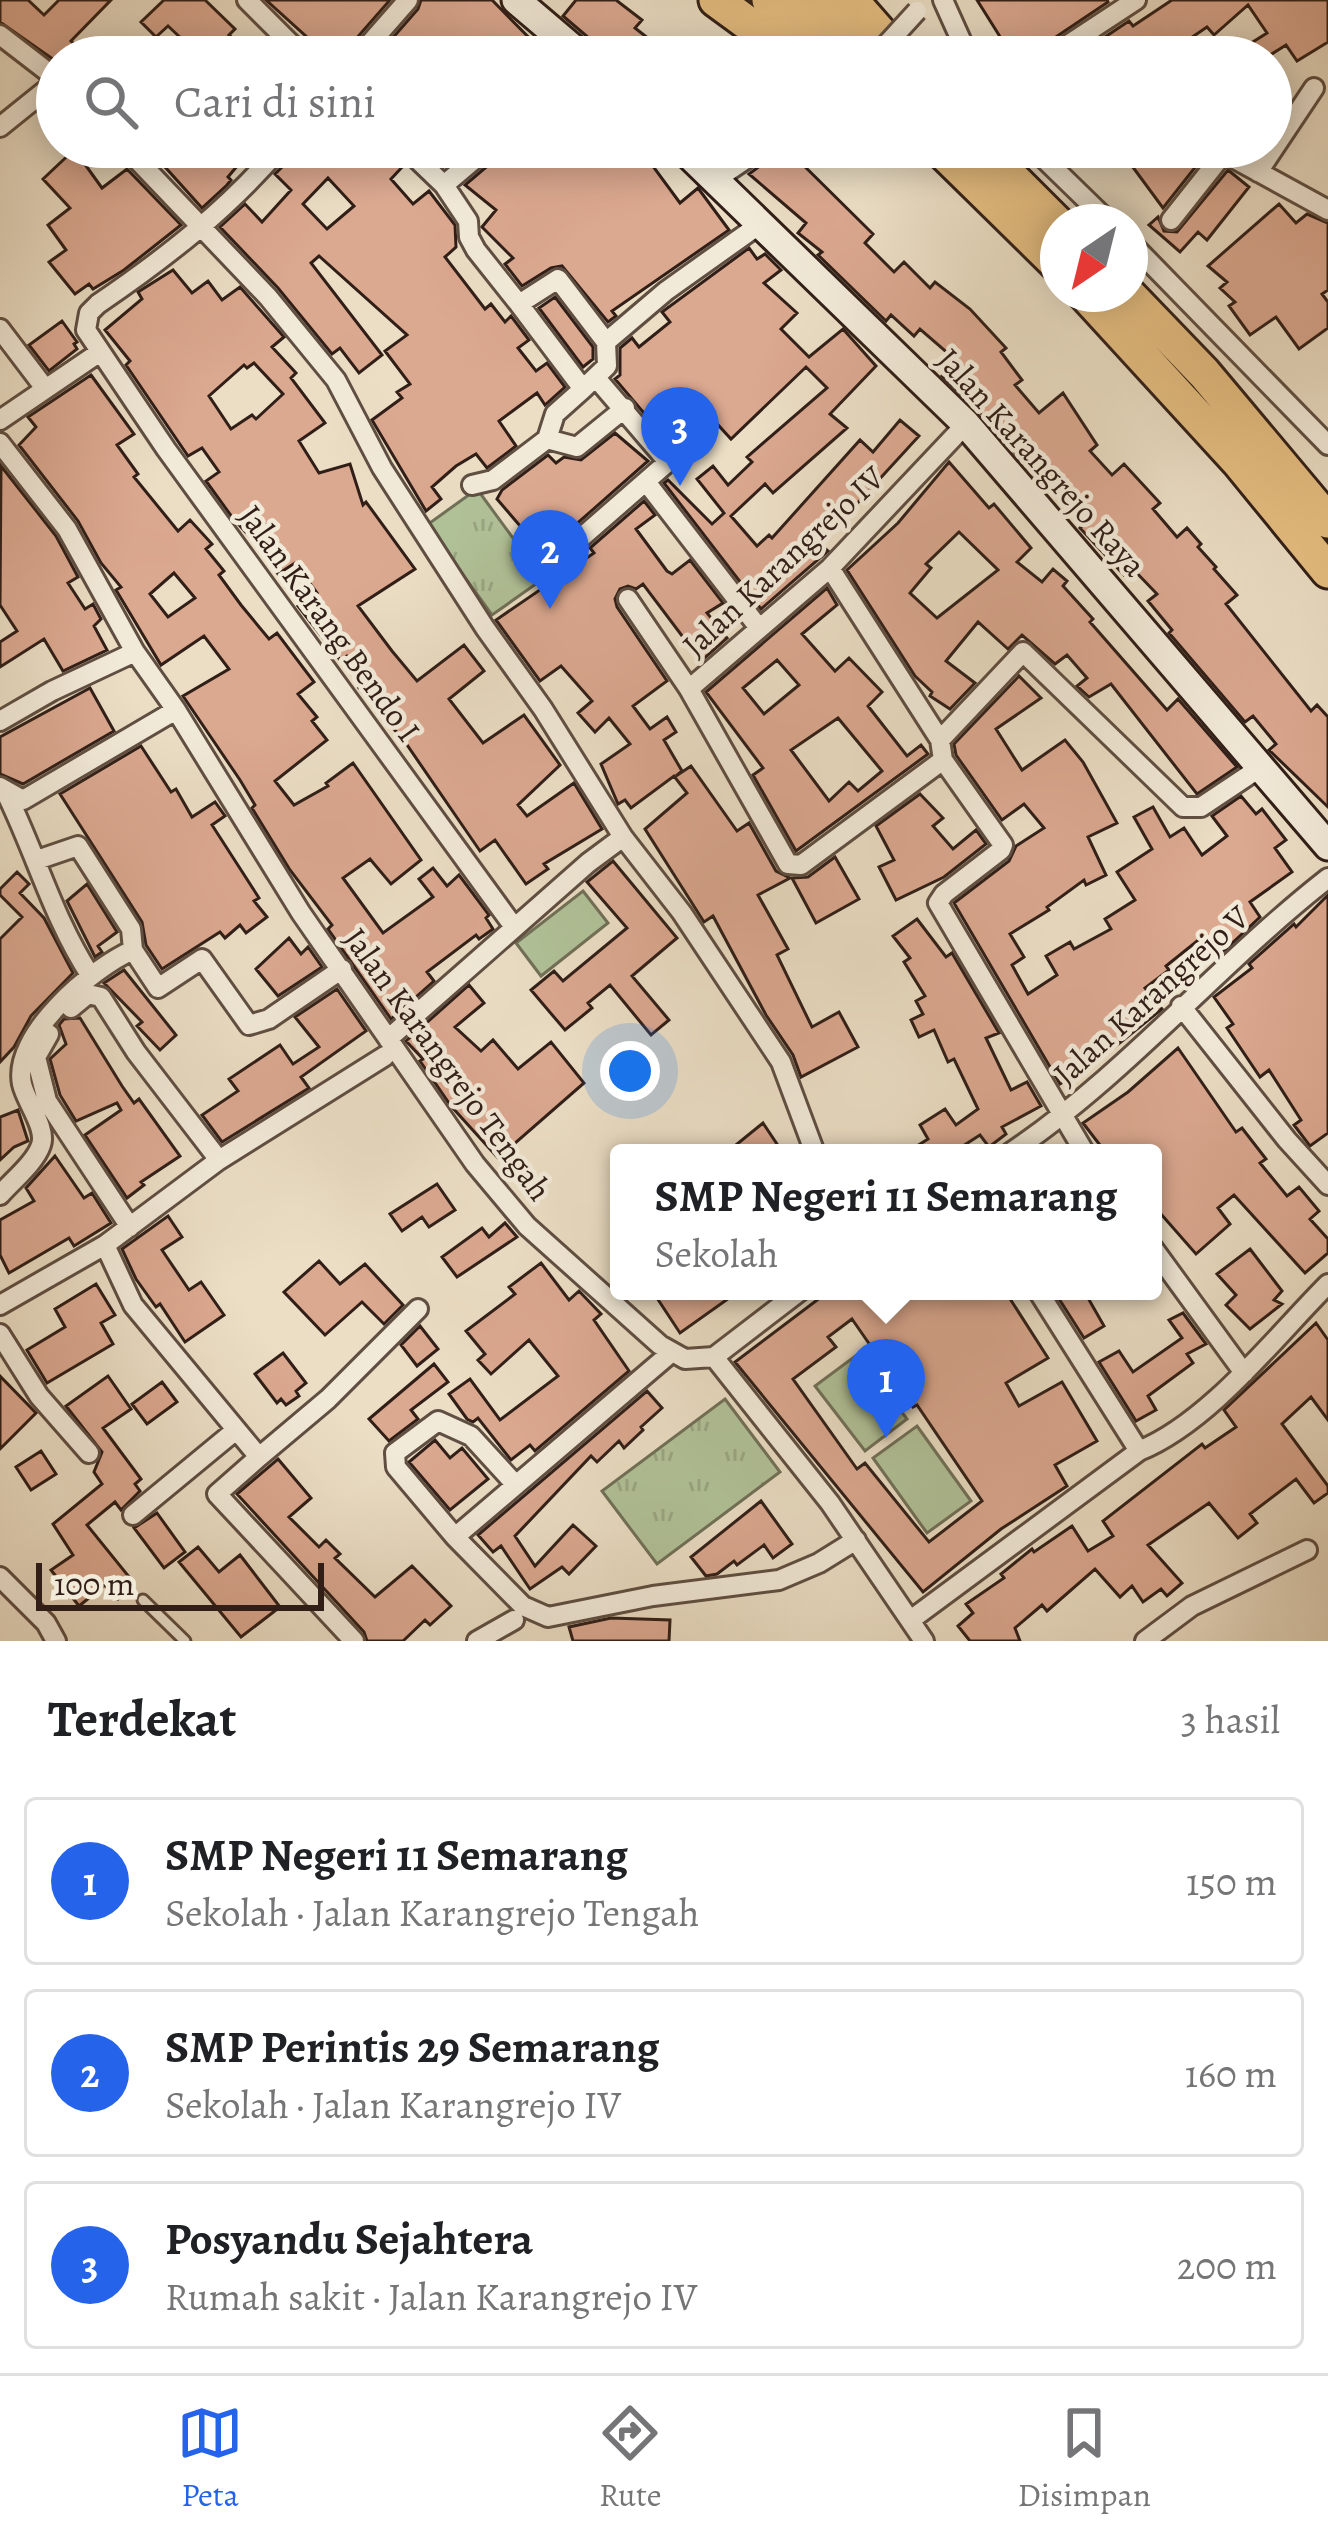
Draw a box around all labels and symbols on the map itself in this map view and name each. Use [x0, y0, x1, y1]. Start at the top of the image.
north arrow [1040, 204, 1148, 312]
street label: Jalan Karangrejo Raya [927, 338, 1157, 587]
pin: 3 [641, 387, 719, 486]
street label: Jalan Karangrejo IV [672, 455, 895, 667]
street label: Jalan Karang Bendo I [229, 495, 431, 751]
pin: 2 [511, 510, 589, 609]
street label: Jalan Karangrejo V [1043, 894, 1259, 1095]
street label: Jalan Karangrejo Tengah [334, 918, 562, 1210]
your location [600, 1041, 660, 1101]
pin: 1 [847, 1339, 925, 1438]
scale bar [36, 1557, 324, 1610]

